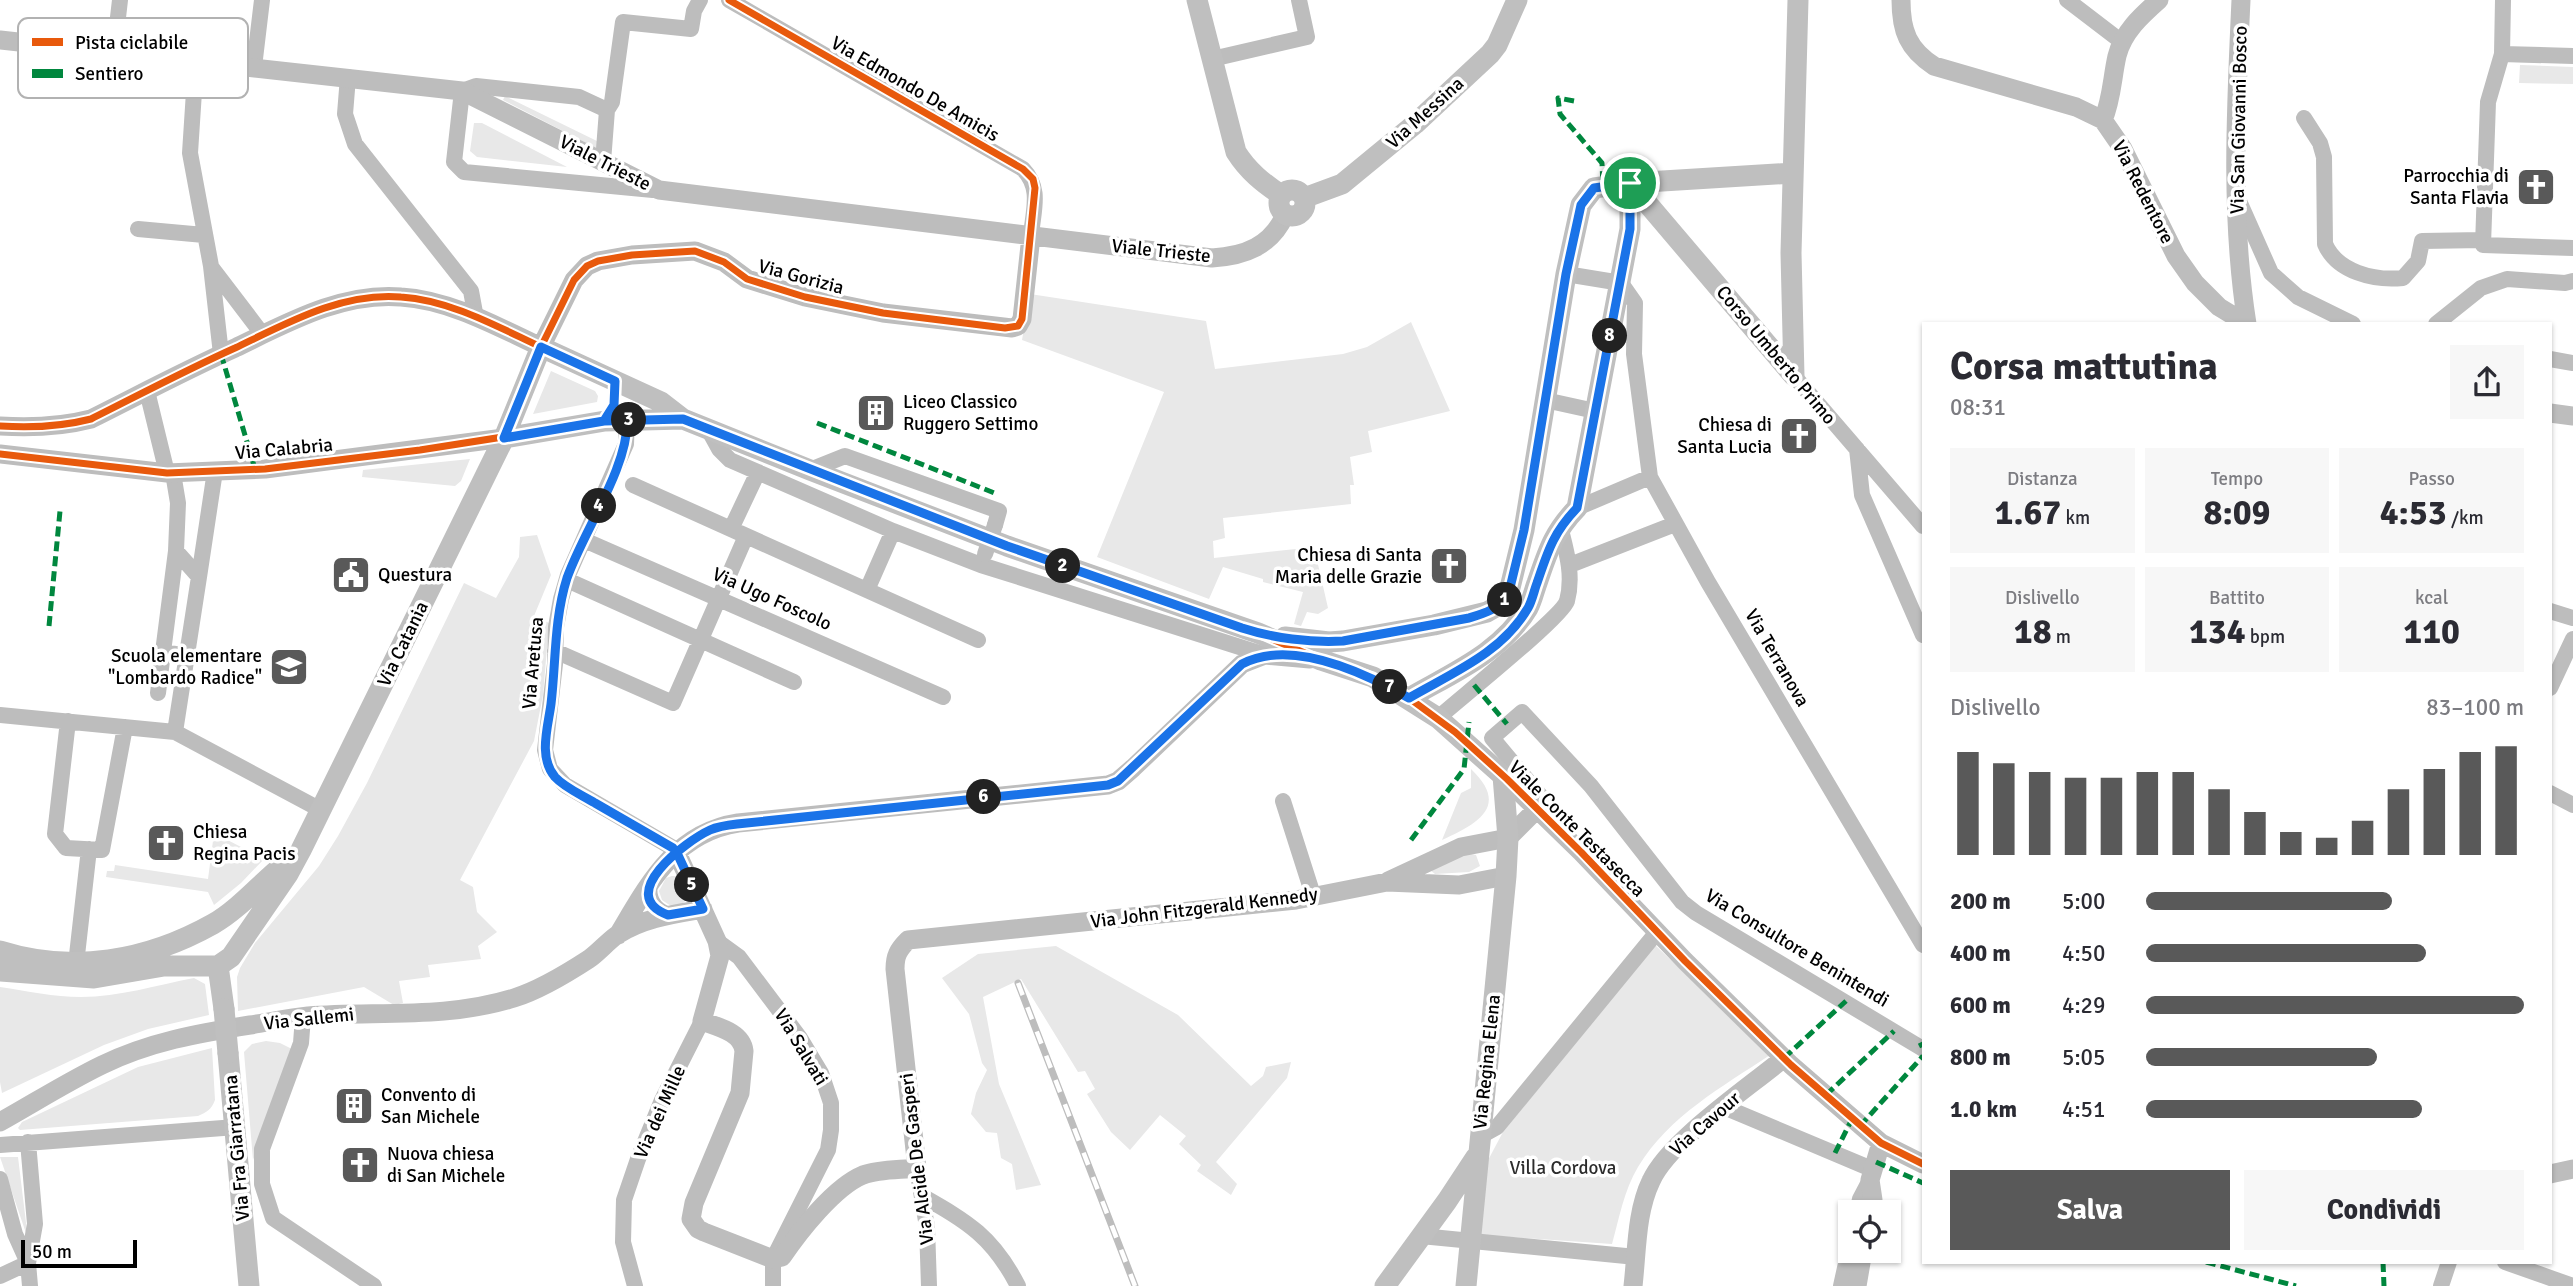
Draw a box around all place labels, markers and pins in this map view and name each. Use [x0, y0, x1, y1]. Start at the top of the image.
pin [1600, 153, 1660, 213]
place label: Parrocchia di Santa Flavia [2403, 164, 2509, 210]
church icon: Parrocchia di Santa Flavia [2515, 166, 2557, 208]
pin: 8 [1592, 318, 1628, 354]
place label: Liceo Classico Ruggero Settimo [903, 390, 1038, 436]
building icon: Liceo Classico Ruggero Settimo [855, 392, 897, 434]
pin: 3 [612, 402, 646, 438]
place label: Chiesa di Santa Lucia [1677, 413, 1772, 459]
church icon: Chiesa di Santa Lucia [1778, 415, 1820, 457]
pin: 4 [582, 489, 616, 524]
place label: Chiesa di Santa Maria delle Grazie [1275, 543, 1422, 589]
church icon: Chiesa di Santa Maria delle Grazie [1428, 545, 1470, 587]
pin: 2 [1046, 548, 1080, 584]
public building icon: Questura [330, 554, 372, 596]
place label: Questura [378, 563, 452, 587]
pin: 1 [1488, 582, 1522, 618]
place label: Scuola elementare "Lombardo Radice" [108, 644, 262, 690]
school or university icon: Scuola elementare "Lombardo Radice" [268, 646, 310, 688]
pin: 7 [1372, 670, 1408, 704]
pin: 6 [967, 780, 1002, 814]
place label: Chiesa Regina Pacis [193, 820, 296, 866]
church icon: Chiesa Regina Pacis [145, 822, 187, 864]
pin: 5 [674, 868, 710, 903]
place label: Convento di San Michele [381, 1083, 480, 1129]
building icon: Convento di San Michele [333, 1085, 375, 1127]
place label: Nuova chiesa di San Michele [387, 1142, 505, 1188]
church icon: Nuova chiesa di San Michele [339, 1144, 381, 1186]

